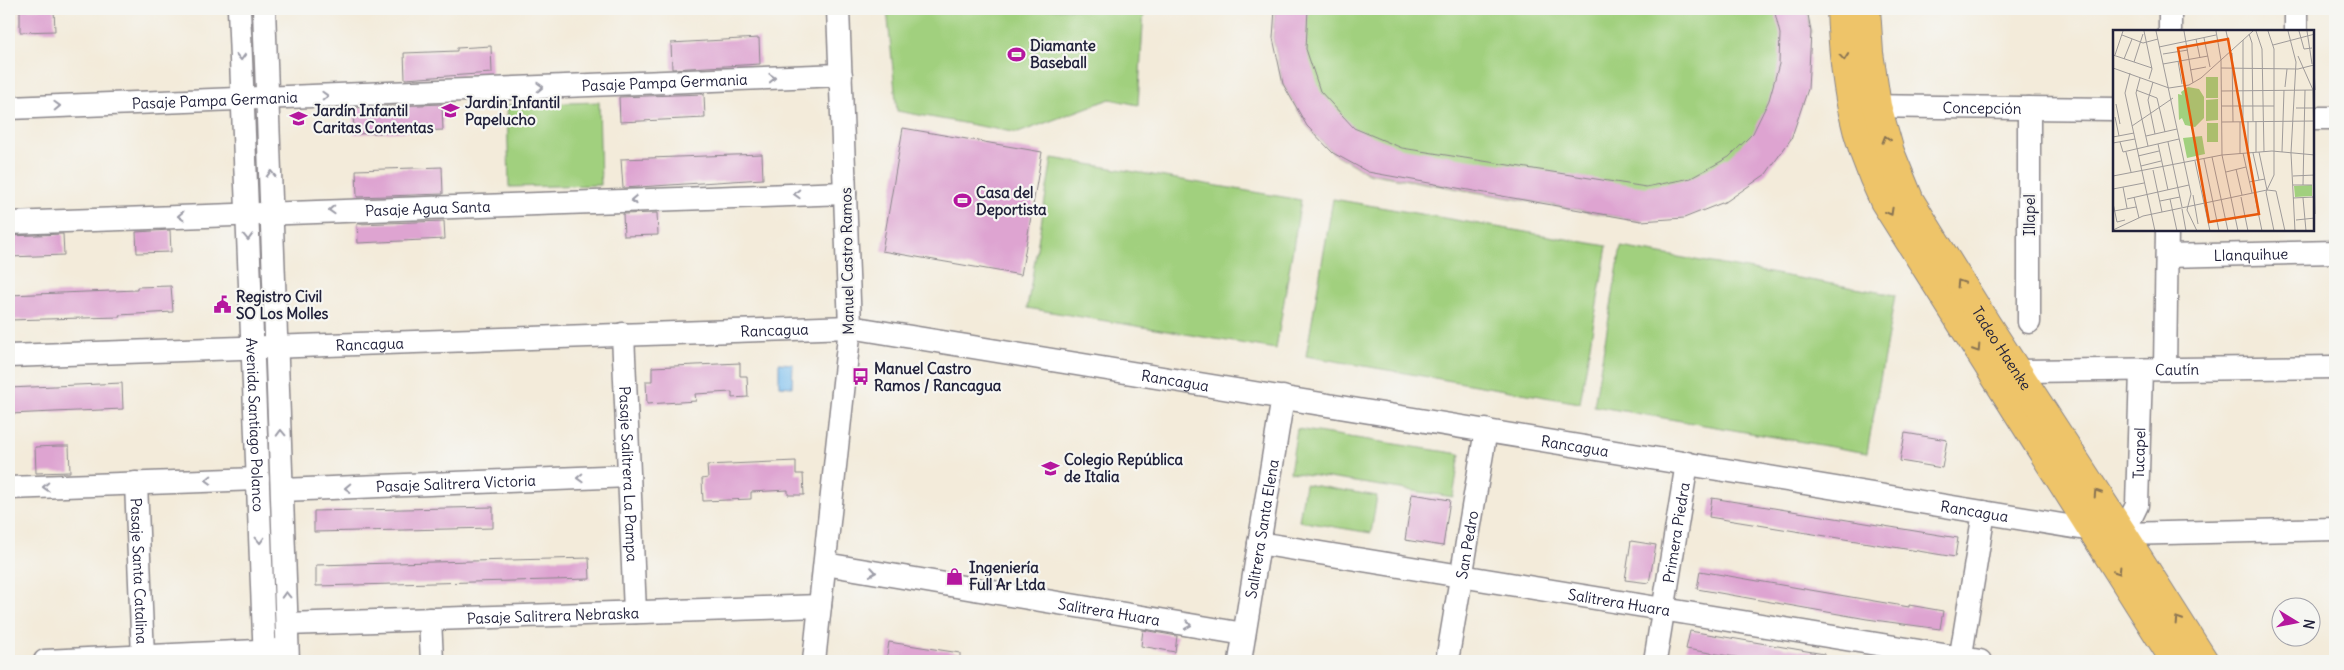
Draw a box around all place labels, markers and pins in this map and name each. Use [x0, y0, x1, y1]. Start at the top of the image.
place label: Diamante Baseball [1030, 36, 1096, 72]
sports icon: Diamante Baseball [1006, 44, 1026, 64]
place label: Jardin Infantil Papelucho [465, 93, 560, 130]
place label: Jardín Infantil Caritas Contentas [313, 101, 434, 137]
school or university icon: Jardin Infantil Papelucho [441, 101, 461, 121]
school or university icon: Jardín Infantil Caritas Contentas [289, 109, 309, 129]
place label: Casa del Deportista [976, 183, 1047, 220]
sports icon: Casa del Deportista [952, 191, 972, 211]
place label: Registro Civil SO Los Molles [236, 287, 329, 323]
public building icon: Registro Civil SO Los Molles [212, 295, 232, 315]
place label: Manuel Castro Ramos / Rancagua [874, 359, 1002, 396]
bus stop icon: Manuel Castro Ramos / Rancagua [850, 367, 870, 387]
place label: Colegio República de Italia [1064, 450, 1183, 486]
school or university icon: Colegio República de Italia [1040, 458, 1060, 478]
place label: Ingeniería Full Ar Ltda [969, 558, 1046, 594]
shop icon: Ingeniería Full Ar Ltda [945, 566, 965, 586]

